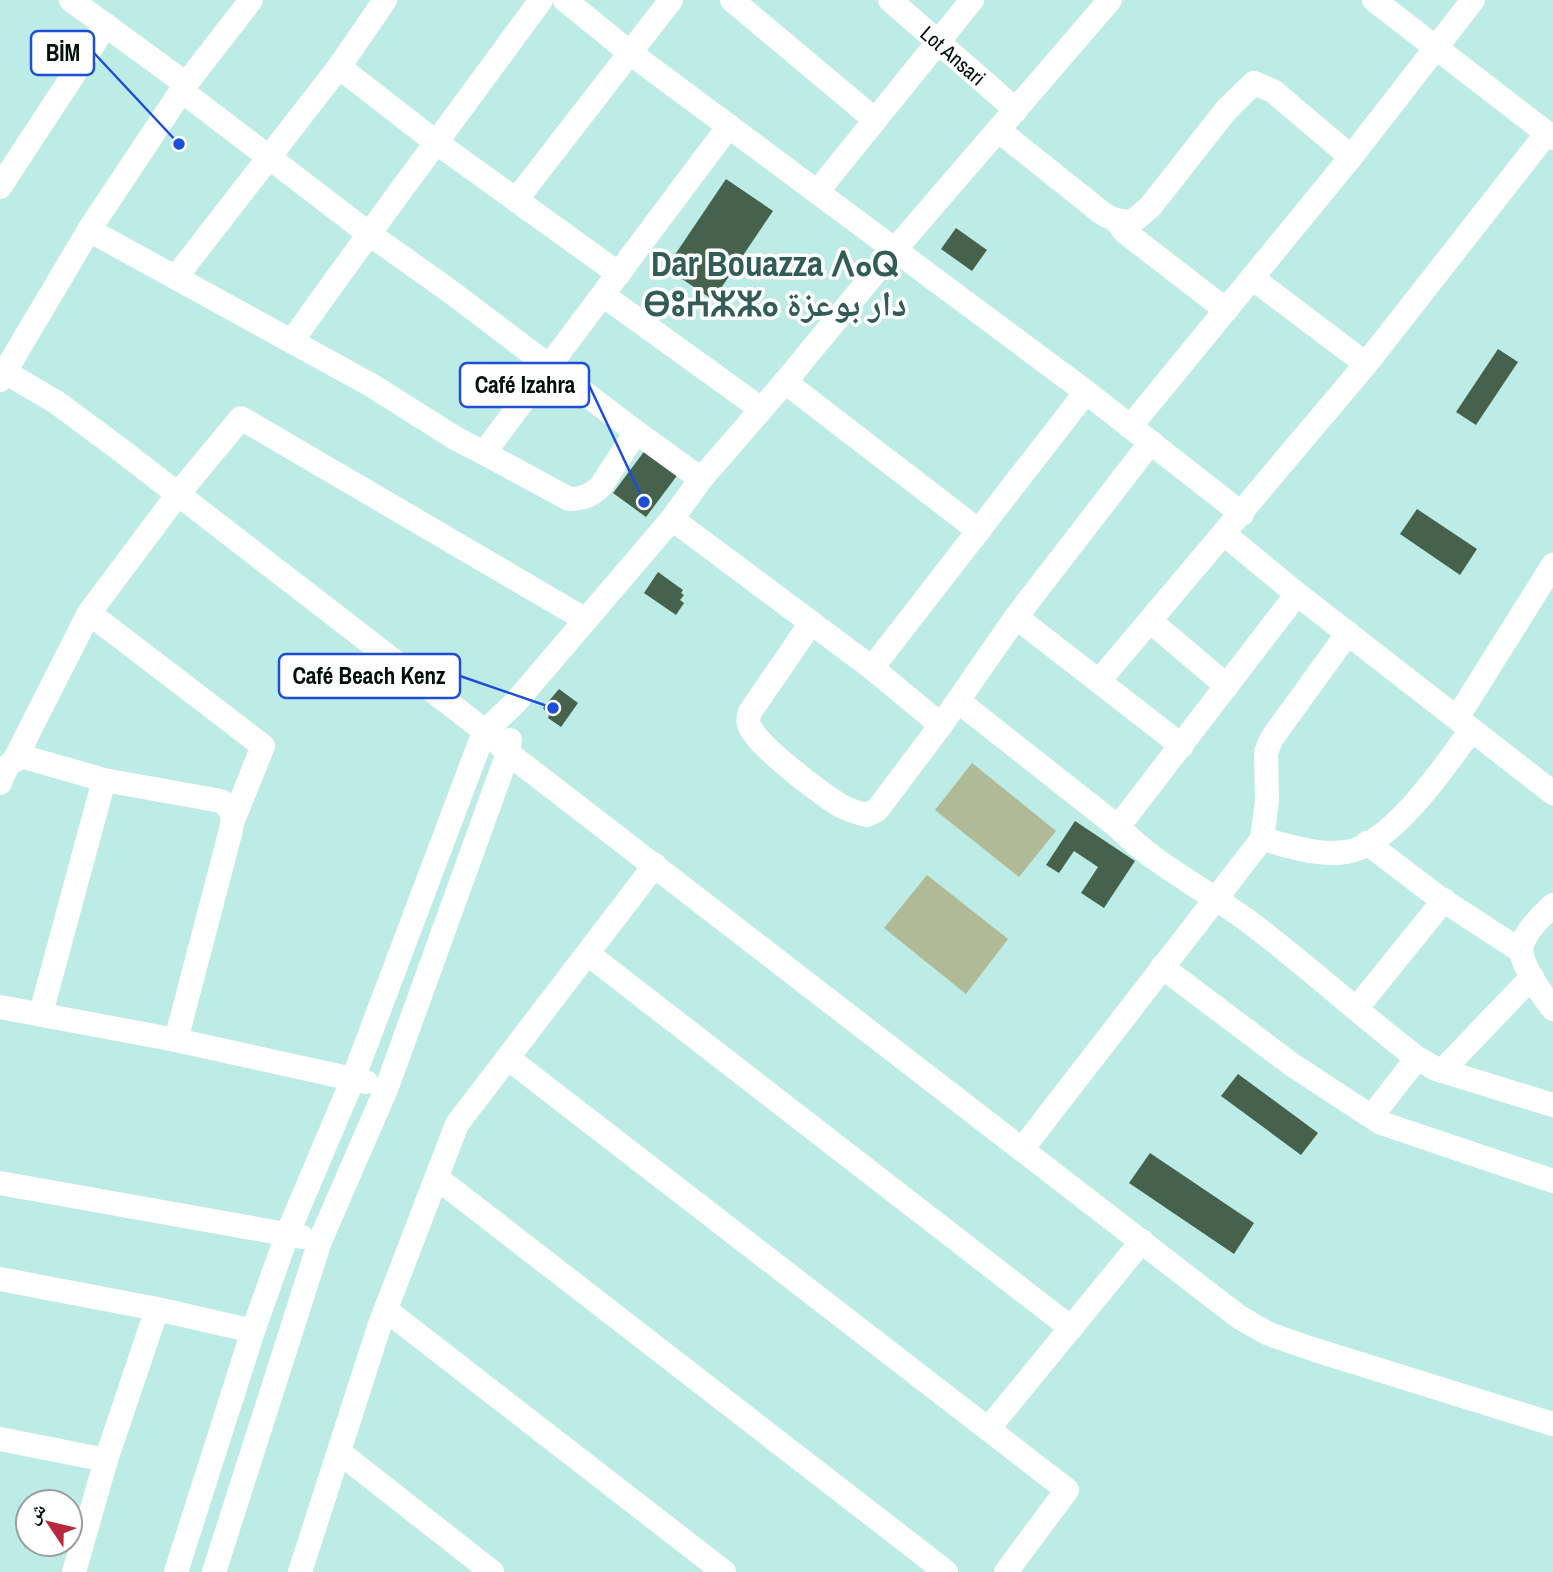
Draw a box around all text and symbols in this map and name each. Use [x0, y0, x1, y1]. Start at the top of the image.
street label: Lot Ansari [915, 19, 992, 92]
callout: BİM [31, 31, 94, 75]
text: BİM [46, 37, 80, 68]
district label: Dar Bouazza ⴷⴰⵕ ⴱⵓⵄⵣⵣⴰ دار بوعزة [643, 240, 907, 327]
callout: Café Izahra [460, 363, 589, 407]
text: Café Izahra [475, 369, 576, 400]
callout: Café Beach Kenz [279, 654, 460, 698]
text: Café Beach Kenz [292, 660, 446, 691]
north arrow [14, 1488, 84, 1558]
text: ش [19, 1498, 52, 1529]

